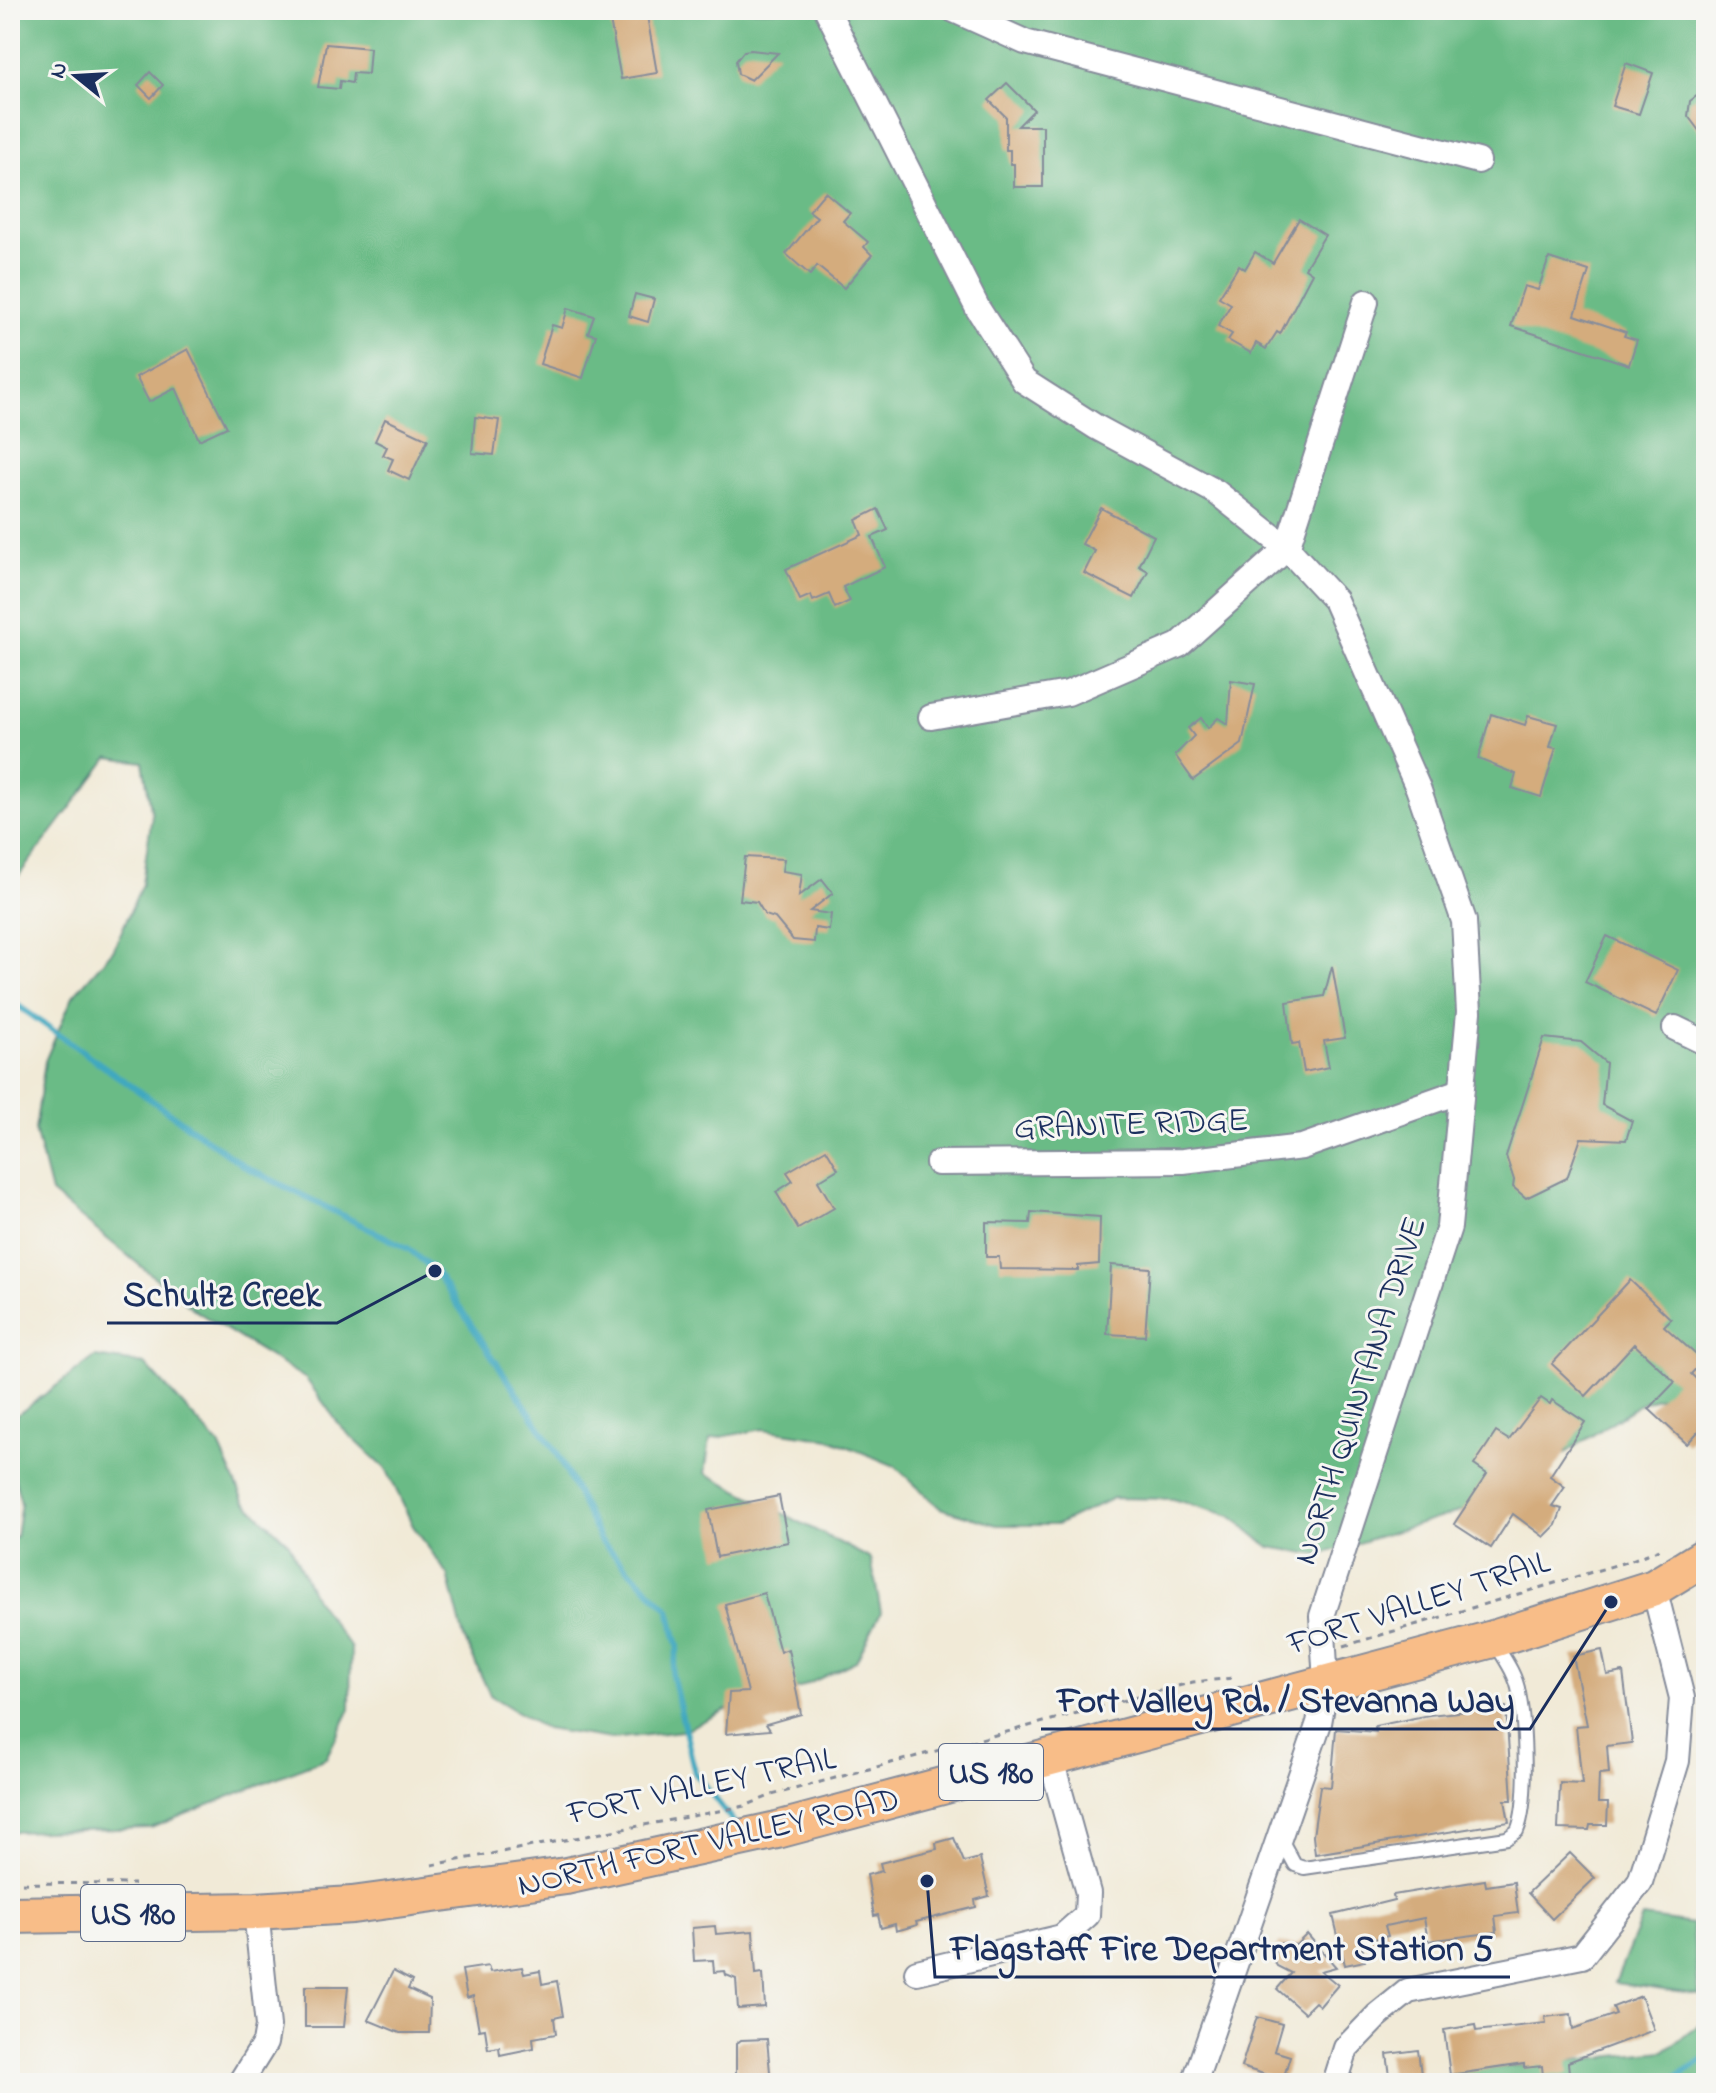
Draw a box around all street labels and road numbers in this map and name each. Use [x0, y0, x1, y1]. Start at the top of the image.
street label: GRANITE RIDGE [1013, 1097, 1249, 1155]
street label: NORTH QUINTANA DRIVE [1282, 1211, 1442, 1572]
street label: FORT VALLEY TRAIL [1281, 1539, 1557, 1671]
street label: FORT VALLEY TRAIL [562, 1735, 841, 1841]
road number: US 180 [939, 1744, 1043, 1800]
street label: NORTH FORT VALLEY ROAD [513, 1776, 905, 1912]
road number: US 180 [81, 1885, 185, 1941]

